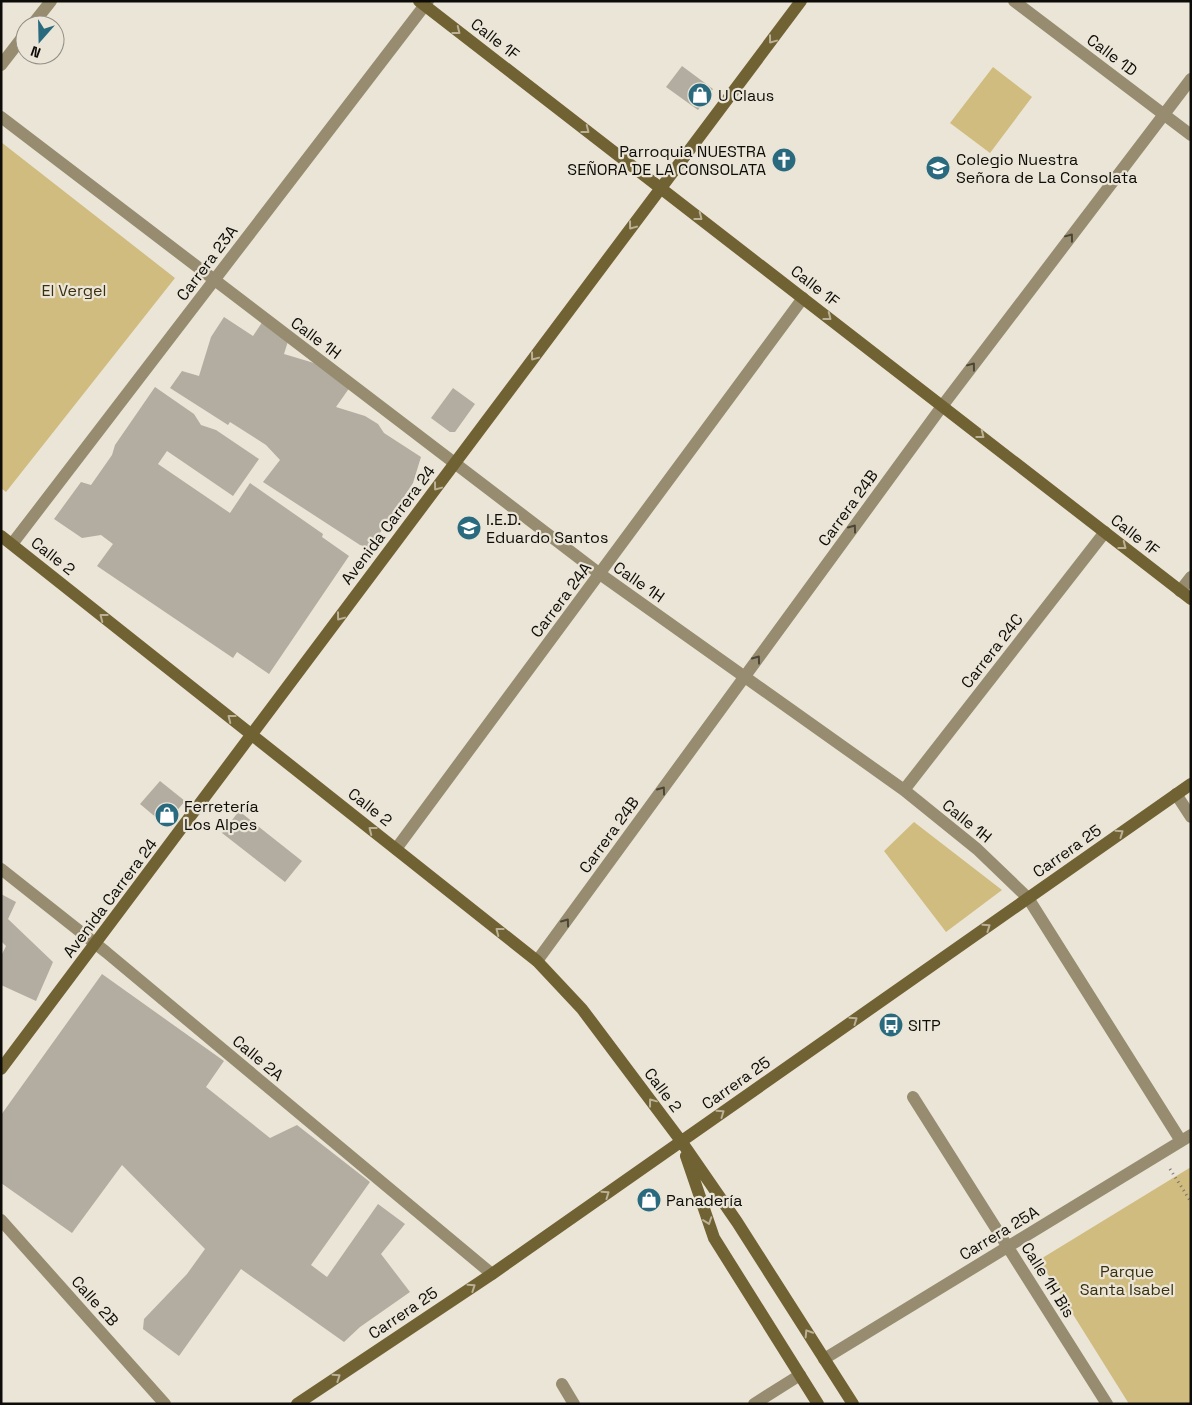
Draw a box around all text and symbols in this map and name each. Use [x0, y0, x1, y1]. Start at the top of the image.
street label: Calle 1F [466, 13, 524, 65]
north arrow [15, 15, 65, 65]
one-way arrow [451, 25, 461, 34]
street label: Calle 1D [1082, 29, 1142, 81]
one-way arrow [769, 34, 777, 43]
text: N [28, 42, 43, 62]
shop icon: U Claus [687, 82, 713, 108]
place label: U Claus [718, 85, 774, 106]
one-way arrow [580, 124, 590, 133]
place label: Parroquia NUESTRA SEÑORA DE LA CONSOLATA [567, 141, 766, 180]
church icon: Parroquia NUESTRA SEÑORA DE LA CONSOLATA [771, 147, 797, 173]
place label: Colegio Nuestra Señora de La Consolata [956, 149, 1137, 188]
school or university icon: Colegio Nuestra Señora de La Consolata [925, 155, 951, 181]
one-way arrow [693, 212, 702, 220]
one-way arrow [629, 220, 638, 230]
street label: Carrera 23A [172, 221, 242, 305]
one-way arrow [1065, 234, 1073, 243]
street label: Calle 1F [786, 260, 844, 312]
park label: El Vergel [41, 280, 107, 301]
one-way arrow [822, 311, 831, 319]
street label: Calle 1H [286, 312, 346, 364]
one-way arrow [532, 351, 540, 360]
one-way arrow [966, 363, 975, 372]
one-way arrow [975, 430, 984, 438]
street label: Avenida Carrera 24 [336, 461, 440, 589]
street label: Carrera 24B [813, 466, 883, 550]
one-way arrow [434, 481, 443, 491]
place label: I.E.D. Eduardo Santos [486, 509, 608, 548]
street label: Calle 1F [1106, 509, 1164, 561]
school or university icon: I.E.D. Eduardo Santos [456, 515, 482, 541]
one-way arrow [847, 524, 856, 534]
street label: Calle 2 [27, 532, 79, 580]
one-way arrow [1117, 540, 1127, 549]
street label: Calle 1H [609, 557, 669, 607]
street label: Carrera 24A [526, 558, 596, 642]
street label: Carrera 24C [956, 609, 1028, 693]
one-way arrow [337, 611, 346, 621]
one-way arrow [100, 614, 109, 622]
one-way arrow [751, 655, 760, 665]
one-way arrow [227, 714, 236, 723]
street label: Calle 2 [344, 783, 396, 831]
one-way arrow [656, 787, 665, 796]
street label: Carrera 24B [574, 793, 644, 877]
street label: Calle 1H [938, 795, 996, 847]
place label: Ferretería Los Alpes [184, 796, 259, 835]
shop icon: Ferretería Los Alpes [154, 802, 180, 828]
street label: Carrera 25 [1029, 820, 1105, 882]
one-way arrow [368, 826, 377, 835]
one-way arrow [1114, 830, 1124, 839]
street label: Avenida Carrera 24 [58, 834, 162, 962]
one-way arrow [560, 918, 569, 928]
one-way arrow [981, 924, 991, 933]
one-way arrow [496, 928, 505, 936]
bus stop icon: SITP [878, 1012, 904, 1038]
place label: SITP [908, 1015, 941, 1036]
one-way arrow [848, 1017, 858, 1026]
street label: Calle 2A [228, 1030, 288, 1086]
street label: Carrera 25 [698, 1052, 774, 1114]
street label: Calle 2 [639, 1063, 687, 1117]
one-way arrow [649, 1098, 658, 1108]
one-way arrow [715, 1110, 725, 1119]
shop icon: Panadería [636, 1187, 662, 1213]
place label: Panadería [666, 1190, 742, 1211]
one-way arrow [600, 1191, 610, 1200]
street label: Carrera 25A [955, 1201, 1043, 1265]
one-way arrow [702, 1216, 712, 1225]
street label: Calle 1H Bis [1017, 1238, 1079, 1322]
park label: Parque Santa Isabel [1080, 1261, 1174, 1300]
street label: Calle 2B [67, 1271, 123, 1331]
street label: Carrera 25 [364, 1282, 442, 1344]
one-way arrow [467, 1284, 476, 1293]
one-way arrow [805, 1329, 814, 1339]
one-way arrow [331, 1374, 341, 1383]

